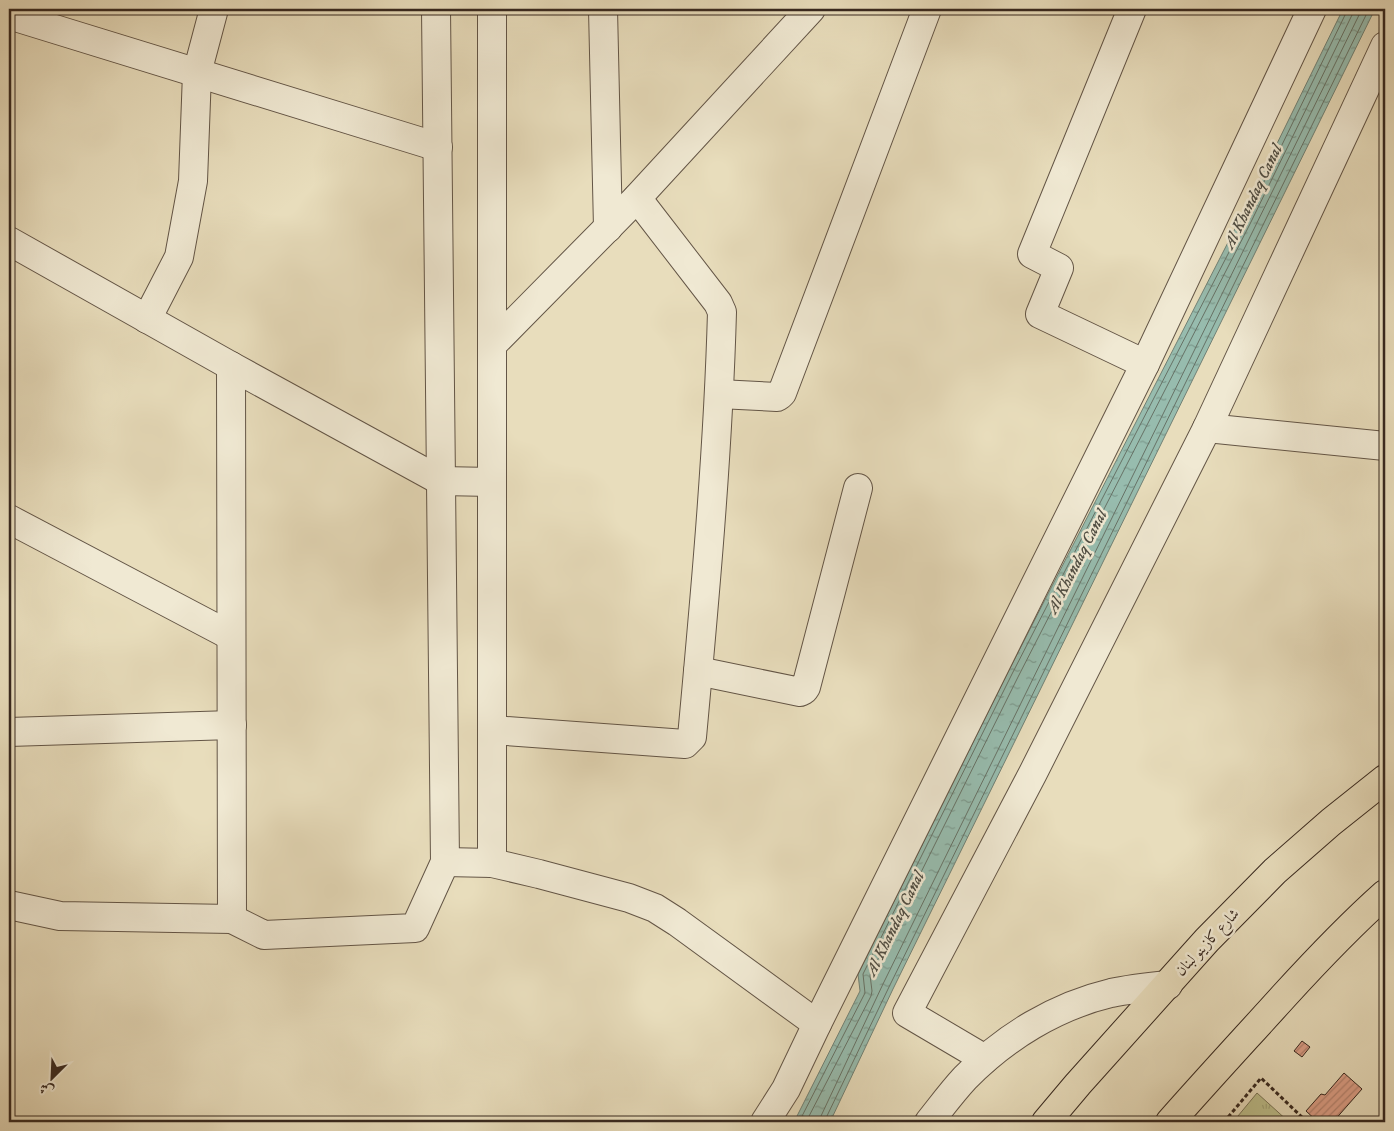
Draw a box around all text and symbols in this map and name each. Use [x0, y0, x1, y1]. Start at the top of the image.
water label: Al Khandaq Canal [1218, 140, 1288, 253]
water label: Al Khandaq Canal [1041, 505, 1112, 618]
water label: Al Khandaq Canal [860, 867, 930, 980]
street label: شارع كازينو لبنان [1171, 905, 1246, 982]
north arrow [28, 1054, 78, 1104]
text: ش [37, 1078, 57, 1100]

